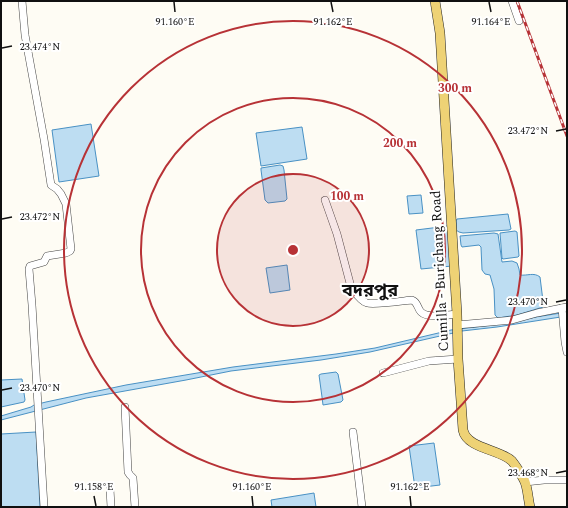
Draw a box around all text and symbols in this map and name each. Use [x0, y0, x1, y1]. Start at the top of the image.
text: 91.160°E [155, 14, 195, 30]
text: 91.162°E [313, 14, 353, 30]
text: 91.164°E [471, 14, 511, 30]
text: 23.474°N [20, 39, 60, 55]
text: 300 m [438, 79, 472, 98]
text: 23.472°N [508, 123, 548, 139]
text: 200 m [383, 134, 417, 153]
text: 100 m [330, 187, 364, 206]
street label: Cumilla - Burichang Road [425, 190, 454, 352]
text: 23.472°N [20, 209, 60, 225]
centre of rings [286, 243, 300, 257]
district label: বদরপুর [341, 277, 399, 304]
text: 23.470°N [508, 294, 548, 310]
text: 23.470°N [20, 380, 60, 396]
text: 23.468°N [508, 465, 548, 481]
text: 91.158°E [74, 479, 114, 495]
text: 91.160°E [232, 479, 272, 495]
text: 91.162°E [390, 479, 430, 495]

